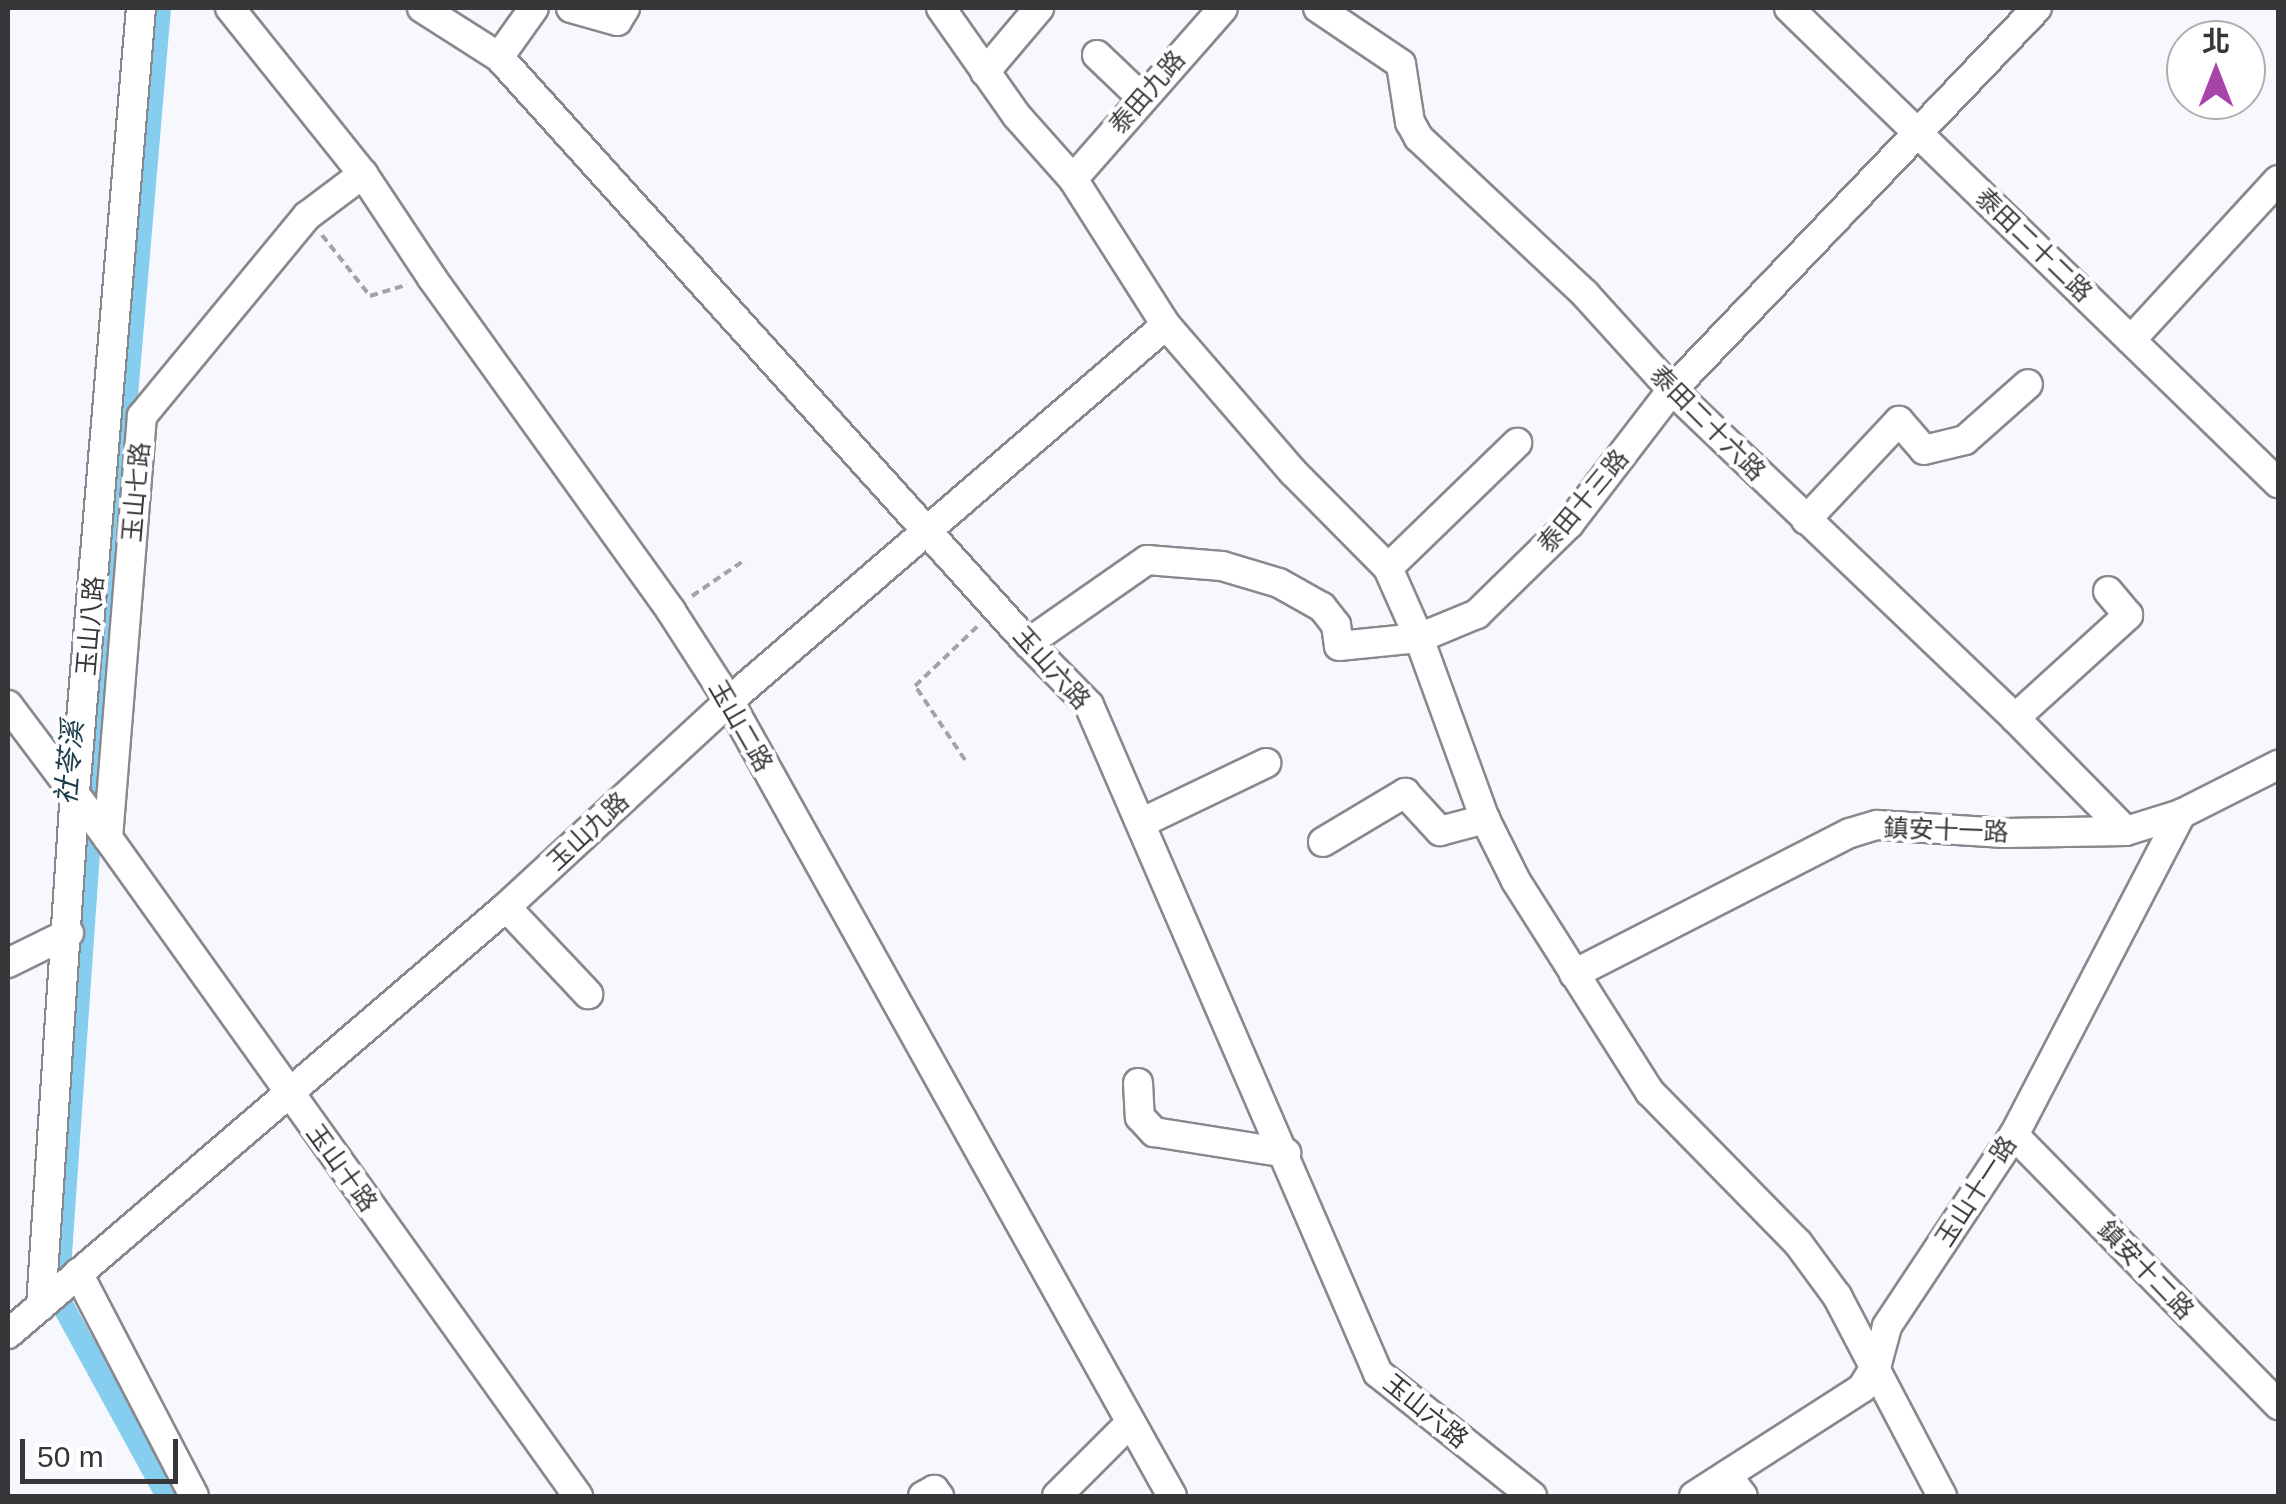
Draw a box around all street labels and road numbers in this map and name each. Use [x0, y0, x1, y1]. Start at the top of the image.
street label: 泰田九路 [1103, 44, 1191, 140]
street label: 泰田二十二路 [1970, 182, 2098, 308]
street label: 泰田二十六路 [1644, 359, 1772, 487]
street label: 玉山七路 [117, 441, 155, 543]
street label: 泰田十三路 [1531, 443, 1635, 559]
street label: 玉山八路 [71, 575, 109, 677]
street label: 玉山六路 [1007, 621, 1097, 715]
street label: 玉山二路 [703, 675, 779, 777]
street label: 玉山九路 [541, 786, 635, 876]
street label: 鎮安十一路 [1883, 813, 2009, 847]
street label: 玉山十路 [300, 1119, 384, 1217]
street label: 玉山十一路 [1929, 1130, 2023, 1252]
street label: 鎮安十二路 [2092, 1215, 2200, 1325]
street label: 玉山六路 [1378, 1368, 1474, 1454]

